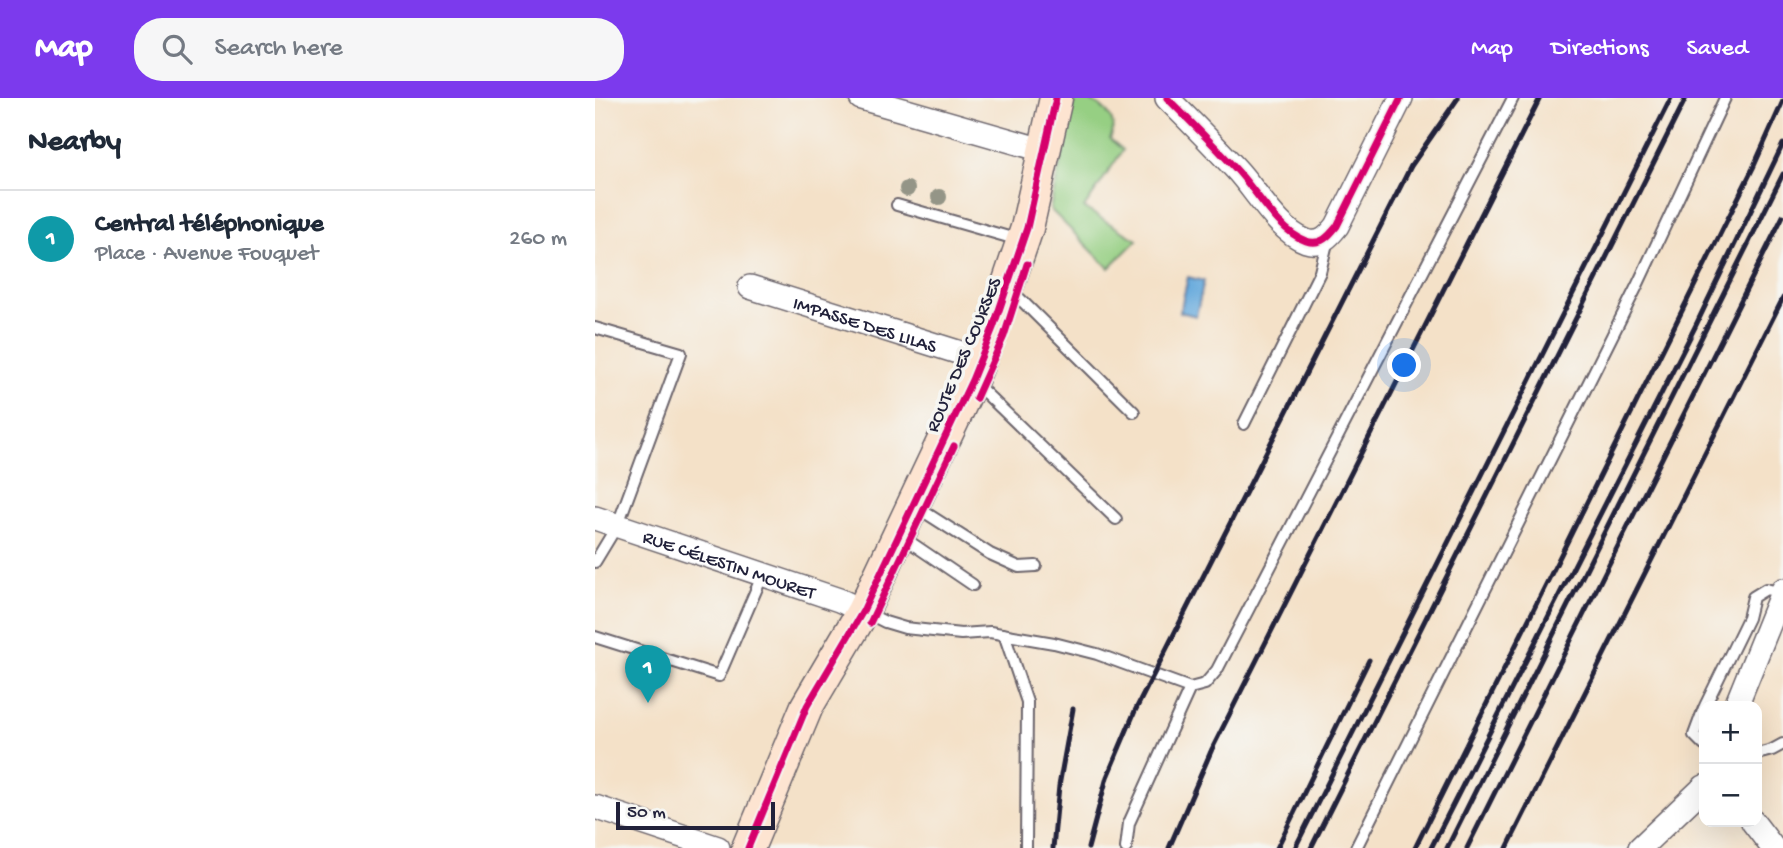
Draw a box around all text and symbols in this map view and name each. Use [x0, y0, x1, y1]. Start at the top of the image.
search box [134, 18, 624, 81]
text: Map [35, 30, 92, 68]
icon: search [158, 30, 196, 68]
text: Search here [214, 34, 343, 65]
text: Map [1471, 35, 1513, 64]
text: Directions [1551, 35, 1649, 64]
text: Saved [1687, 35, 1748, 64]
text: Nearby [28, 126, 121, 161]
text: Central téléphonique [95, 210, 324, 241]
text: 1 [46, 226, 56, 253]
text: 260 m [509, 226, 567, 253]
text: Place · Avenue Fouquet [95, 241, 318, 268]
street label: ROUTE DES COURSES [922, 274, 1008, 436]
street label: IMPASSE DES LILAS [790, 293, 939, 360]
your location [1387, 348, 1421, 382]
street label: RUE CÉLESTIN MOURET [639, 527, 818, 606]
pin: 1 [625, 645, 671, 703]
map controls [1699, 701, 1762, 827]
button: + [1699, 701, 1762, 764]
button: − [1699, 764, 1762, 827]
scale bar [616, 799, 775, 831]
text: 50 m [627, 802, 666, 825]

